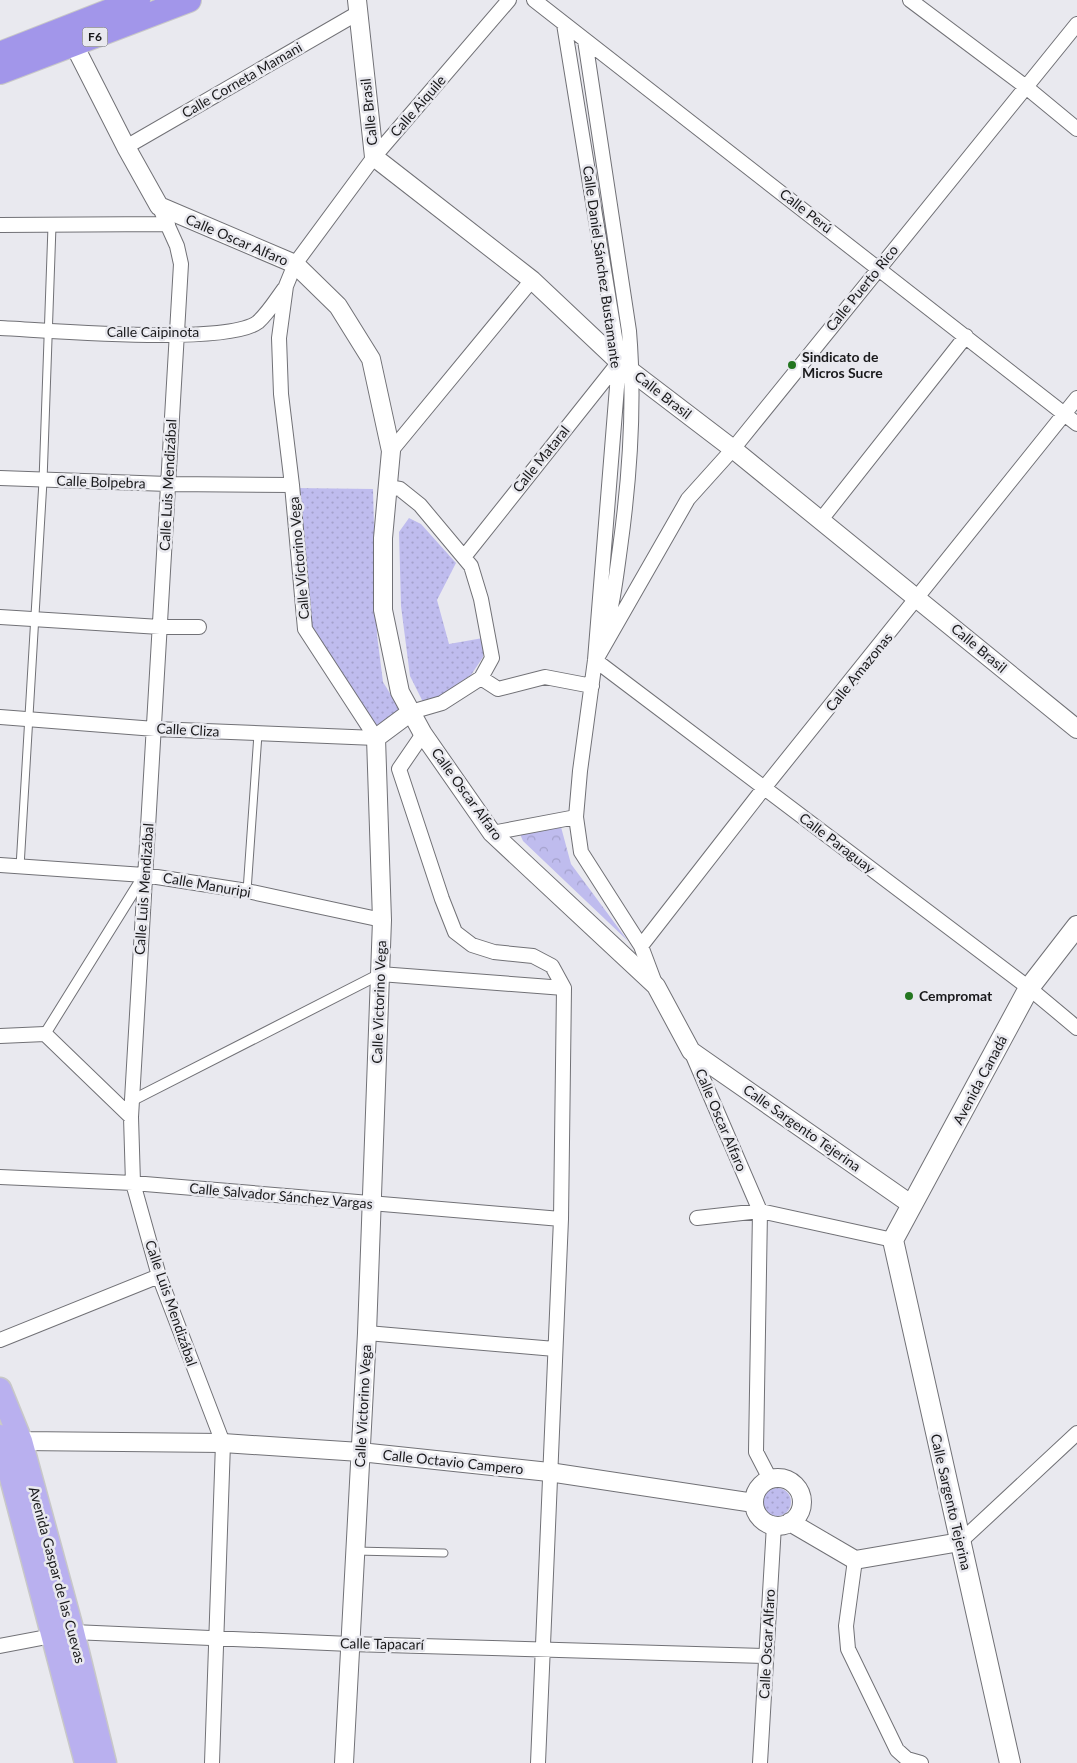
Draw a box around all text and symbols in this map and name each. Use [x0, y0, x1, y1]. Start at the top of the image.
road number: F6 [82, 28, 108, 46]
street label: Calle Corneta Mamani [179, 38, 305, 121]
street label: Calle Aiquile [386, 71, 449, 140]
street label: Calle Brasil [357, 78, 380, 146]
street label: Calle Daniel Sánchez Bustamante [580, 165, 625, 369]
street label: Calle Perú [777, 185, 836, 236]
street label: Calle Oscar Alfaro [183, 210, 291, 269]
street label: Calle Puerto Rico [822, 241, 901, 334]
street label: Calle Caipinota [107, 323, 199, 340]
place label: Sindicato de Micros Sucre [802, 348, 883, 381]
marker: Sindicato de Micros Sucre [786, 359, 798, 371]
street label: Calle Brasil [631, 367, 695, 422]
street label: Calle Luis Mendizábal [156, 419, 179, 551]
street label: Calle Mataral [509, 422, 573, 495]
street label: Calle Bolpebra [56, 471, 146, 492]
street label: Calle Victorino Vega [285, 496, 312, 620]
street label: Calle Brasil [948, 619, 1011, 676]
street label: Calle Amazonas [822, 629, 896, 714]
street label: Calle Cliza [156, 719, 220, 740]
street label: Calle Oscar Alfaro [428, 744, 507, 843]
street label: Calle Paraguay [796, 809, 879, 877]
street label: Calle Luis Mendizábal [130, 822, 157, 955]
street label: Calle Manuripi [162, 868, 252, 901]
street label: Calle Victorino Vega [368, 940, 389, 1064]
place label: Cempromat [919, 987, 993, 1004]
marker: Cempromat [903, 990, 915, 1002]
street label: Avenida Canadá [949, 1032, 1010, 1127]
street label: Calle Oscar Alfaro [692, 1066, 751, 1174]
street label: Calle Sargento Tejerina [740, 1081, 864, 1175]
street label: Calle Salvador Sánchez Vargas [189, 1179, 373, 1212]
street label: Calle Luis Mendizábal [142, 1238, 201, 1368]
street label: Calle Victorino Vega [351, 1344, 374, 1468]
street label: Calle Sargento Tejerina [928, 1432, 975, 1572]
street label: Calle Octavio Campero [382, 1446, 524, 1477]
street label: Avenida Gaspar de las Cuevas [26, 1485, 89, 1665]
street label: Calle Oscar Alfaro [755, 1589, 778, 1699]
street label: Calle Tapacarí [340, 1634, 425, 1653]

